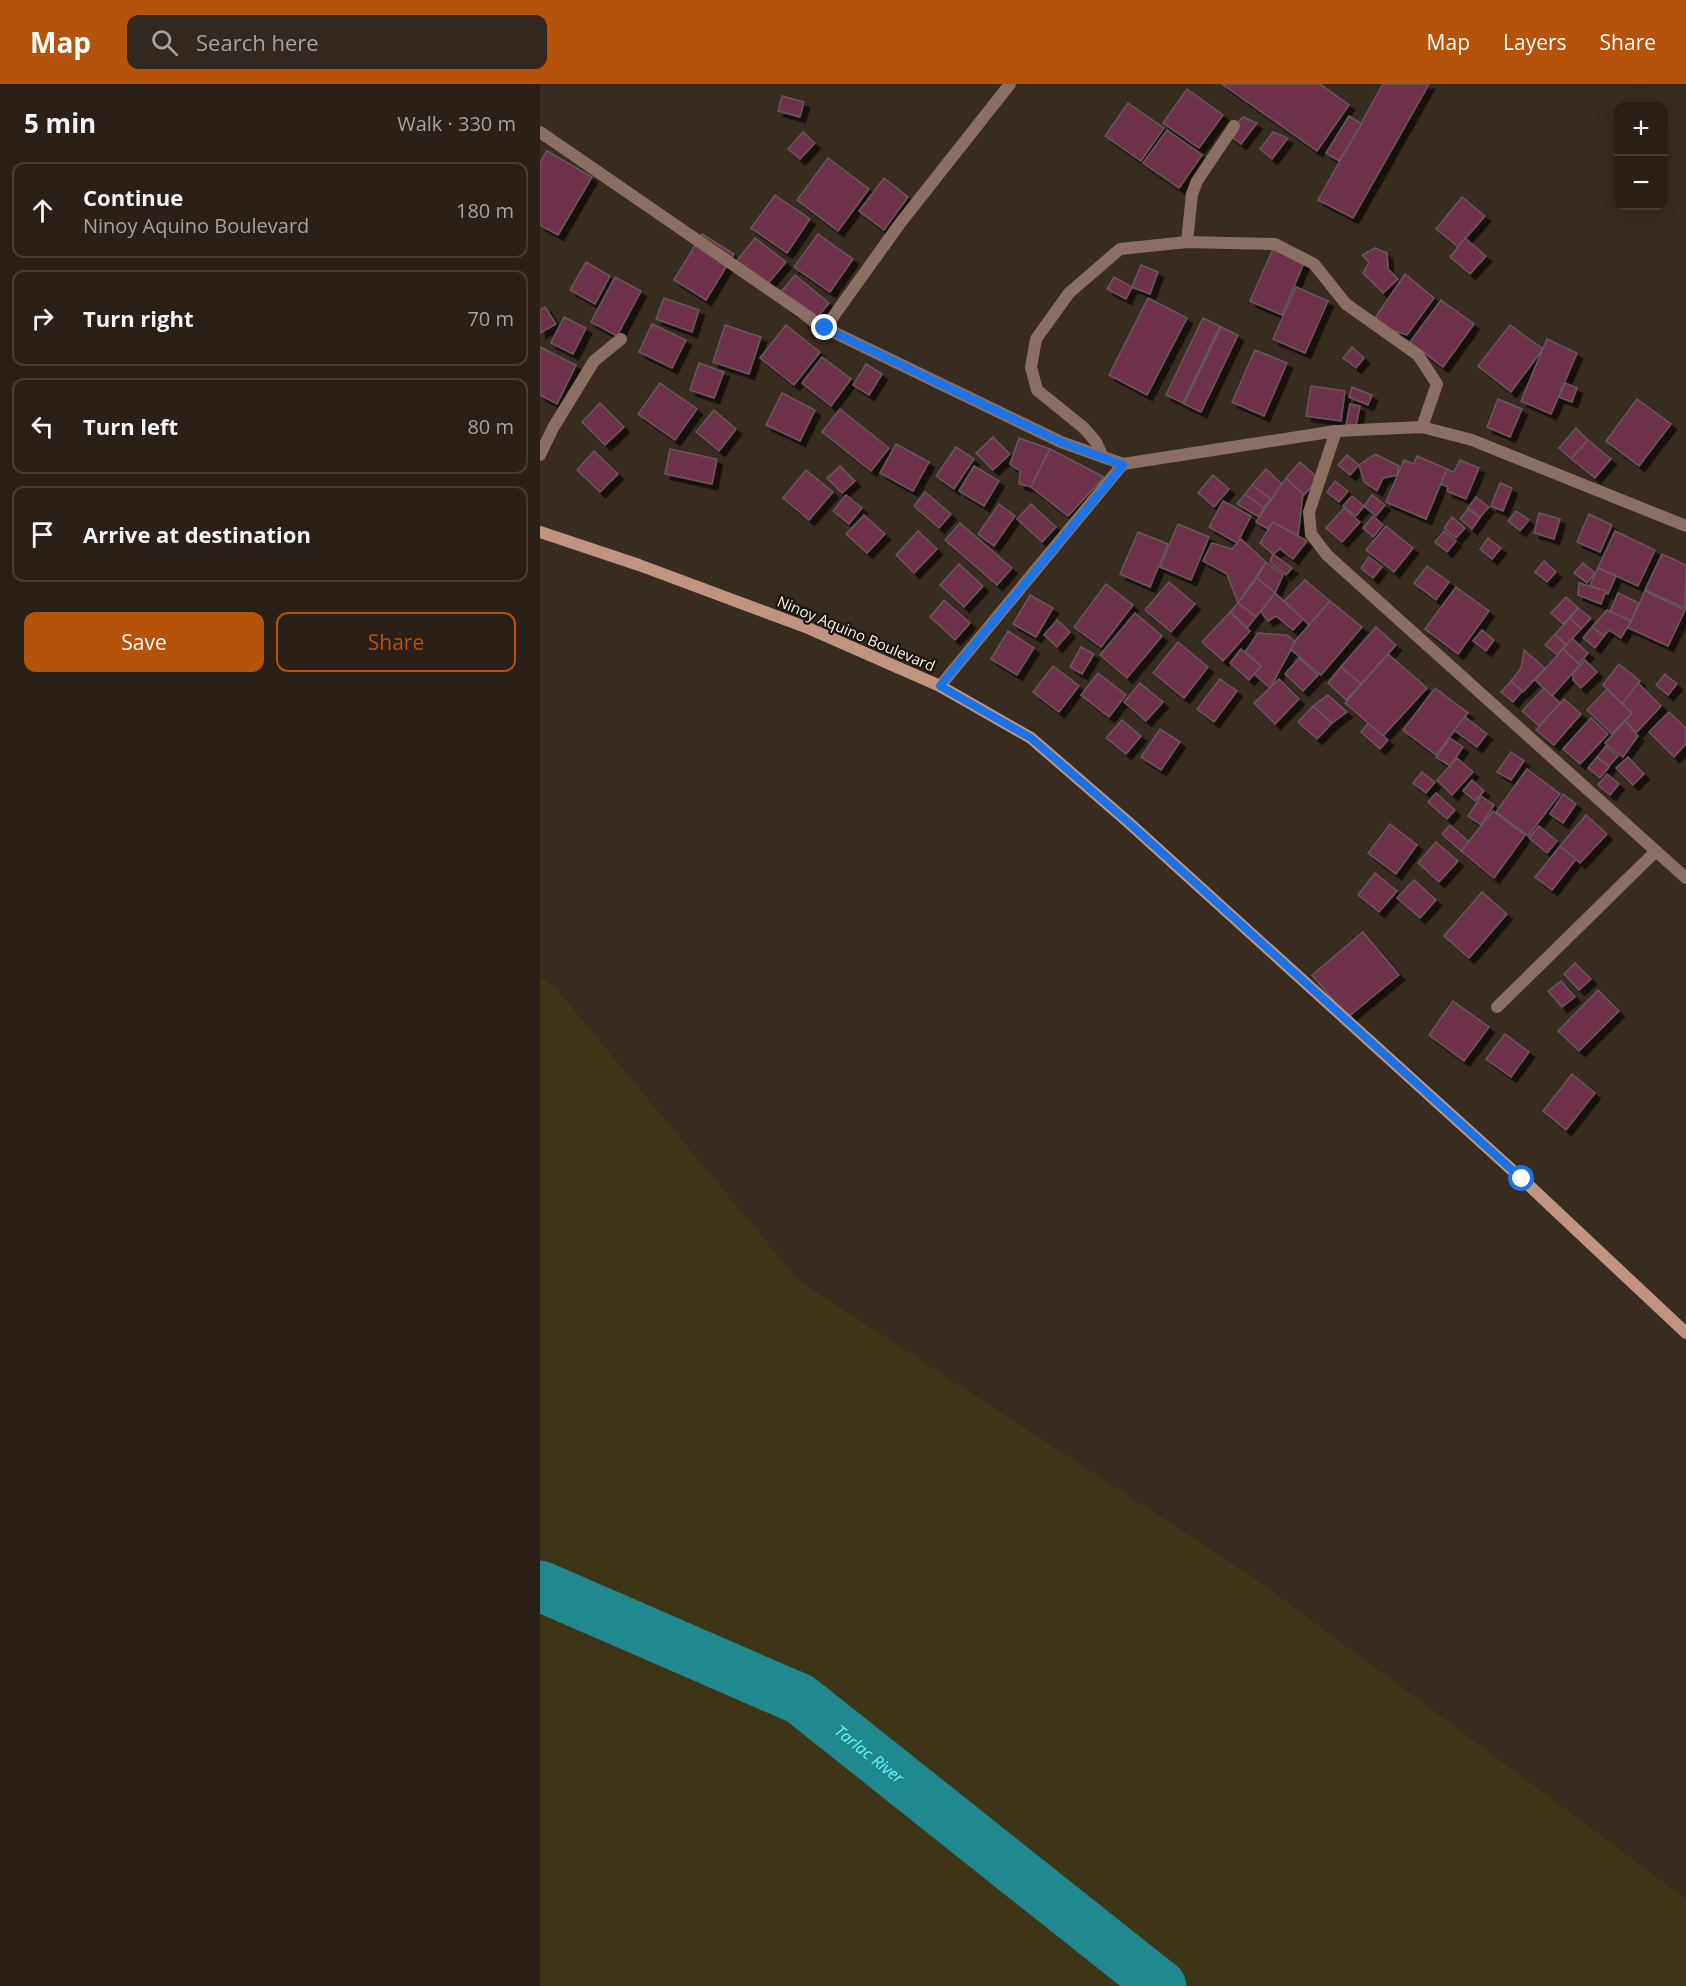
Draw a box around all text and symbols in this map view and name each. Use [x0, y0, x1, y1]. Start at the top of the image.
search box [127, 15, 547, 69]
text: Map [30, 23, 91, 61]
icon: search [148, 26, 181, 59]
text: Search here [196, 27, 319, 57]
text: Map [1427, 28, 1470, 56]
text: Layers [1503, 28, 1567, 56]
text: Share [1600, 28, 1656, 56]
map controls [1614, 102, 1668, 210]
button: + [1614, 102, 1668, 156]
text: 5 min [24, 105, 96, 141]
text: Walk · 330 m [397, 110, 516, 137]
button: − [1614, 156, 1668, 210]
text: Continue [83, 182, 183, 212]
icon: ahead [26, 194, 59, 227]
text: 180 m [456, 197, 514, 224]
text: Ninoy Aquino Boulevard [83, 212, 309, 239]
icon: right [26, 302, 59, 335]
text: Turn right [83, 303, 194, 333]
text: 70 m [467, 305, 514, 332]
route end [811, 314, 837, 340]
icon: left [26, 410, 59, 443]
text: Turn left [83, 411, 178, 441]
text: 80 m [467, 413, 514, 440]
icon: arrive [26, 518, 59, 551]
text: Arrive at destination [83, 519, 311, 549]
street label: Ninoy Aquino Boulevard [774, 591, 938, 675]
button: Save [24, 612, 264, 672]
button: Share [276, 612, 516, 672]
route start [1508, 1165, 1534, 1191]
water label: Tarlac River [830, 1720, 909, 1789]

